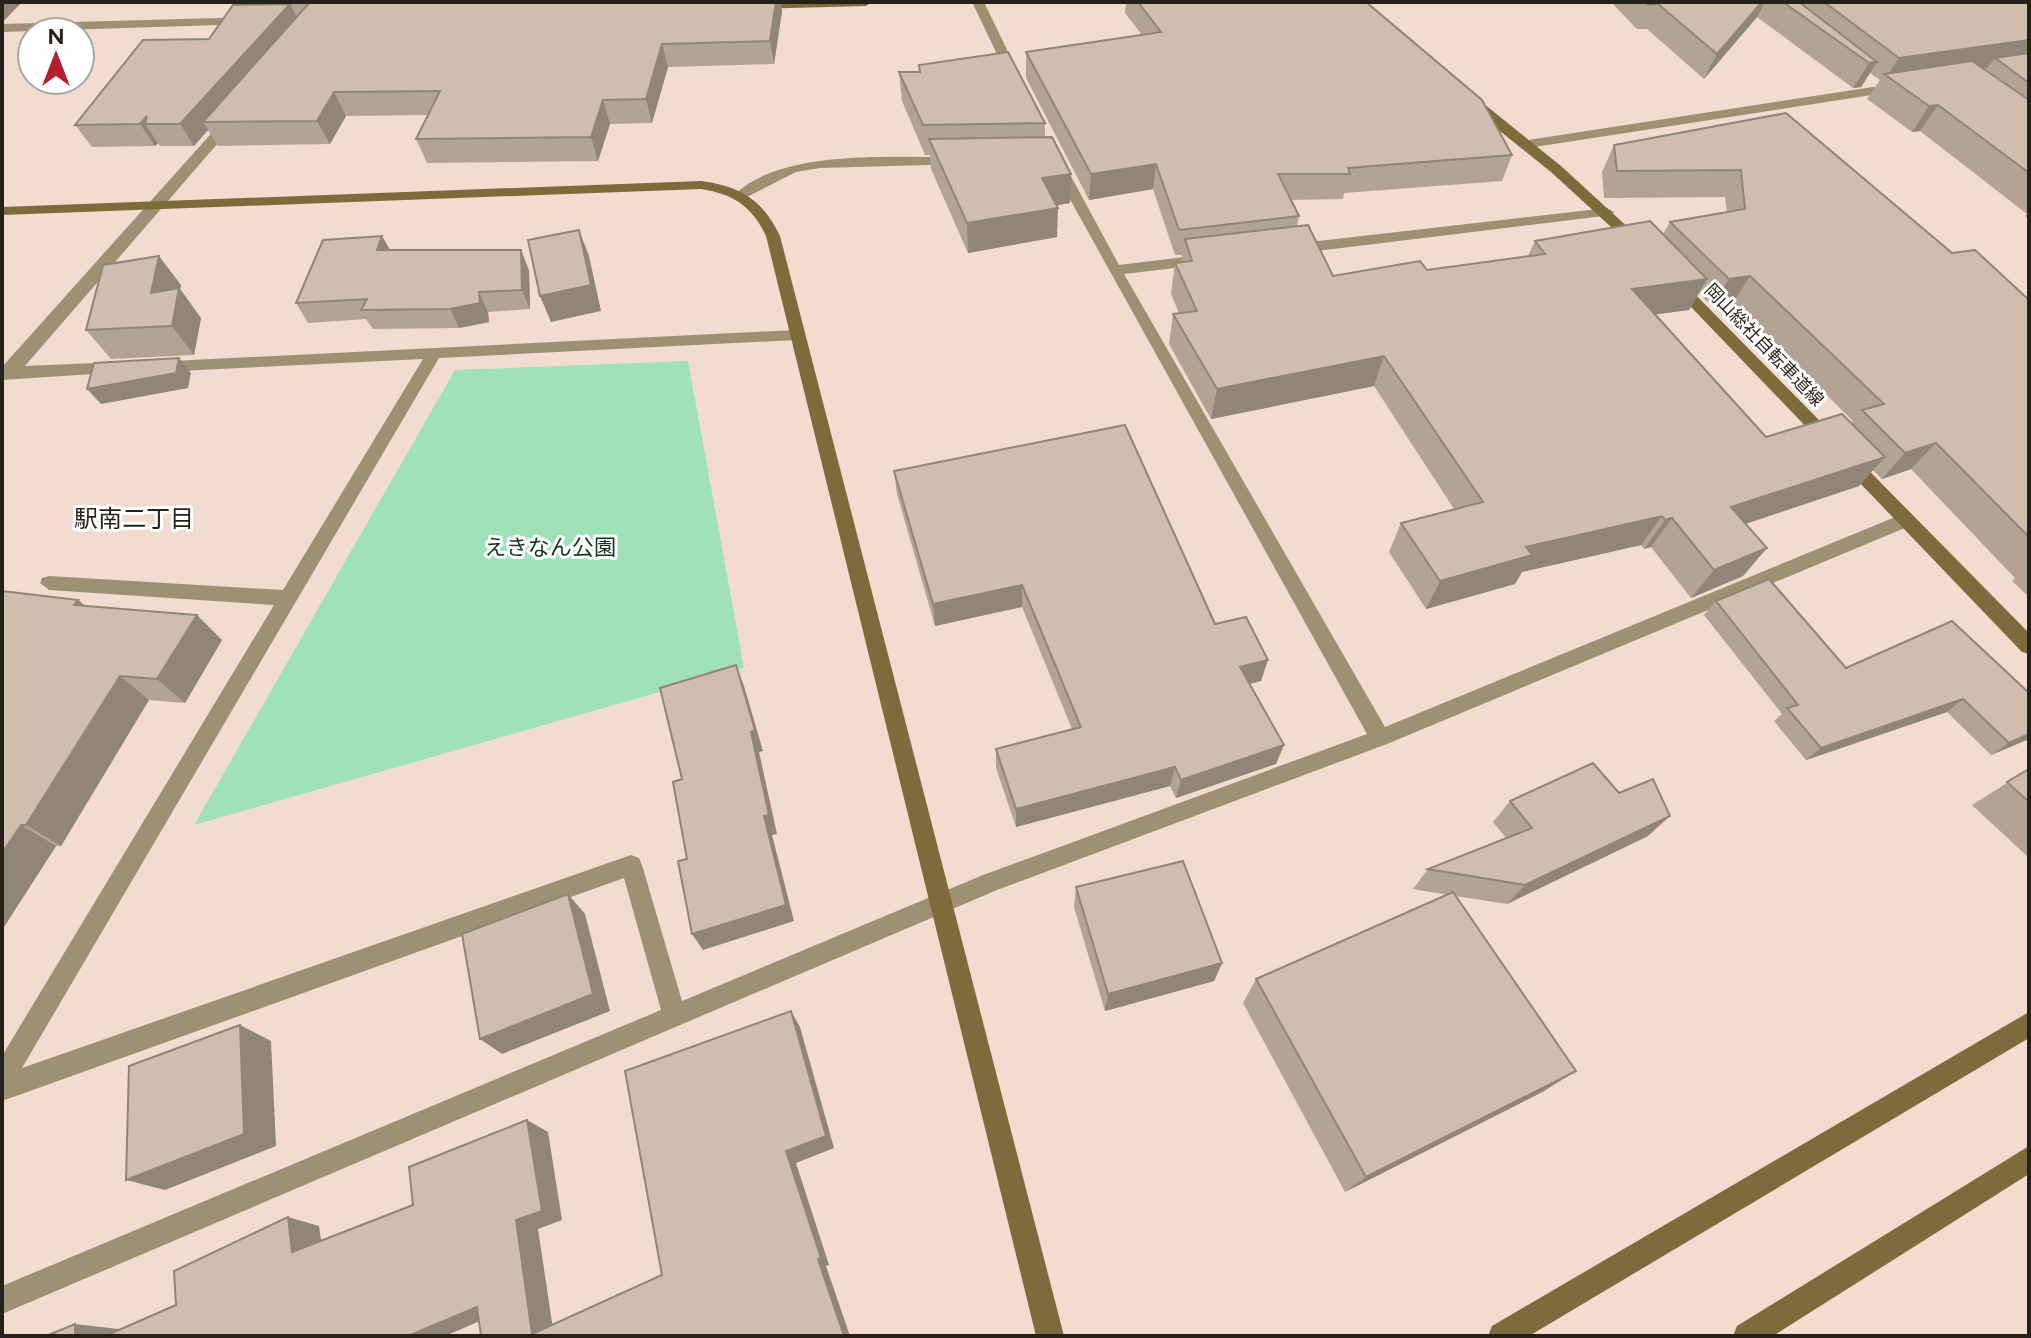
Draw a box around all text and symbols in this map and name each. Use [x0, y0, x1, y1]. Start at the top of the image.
north arrow [16, 16, 96, 96]
text: N [47, 23, 65, 50]
street label: 岡山総社自転車道線 [1700, 279, 1828, 411]
district label: 駅南二丁目 [74, 504, 194, 533]
park label: えきなん公園 [484, 534, 616, 561]

